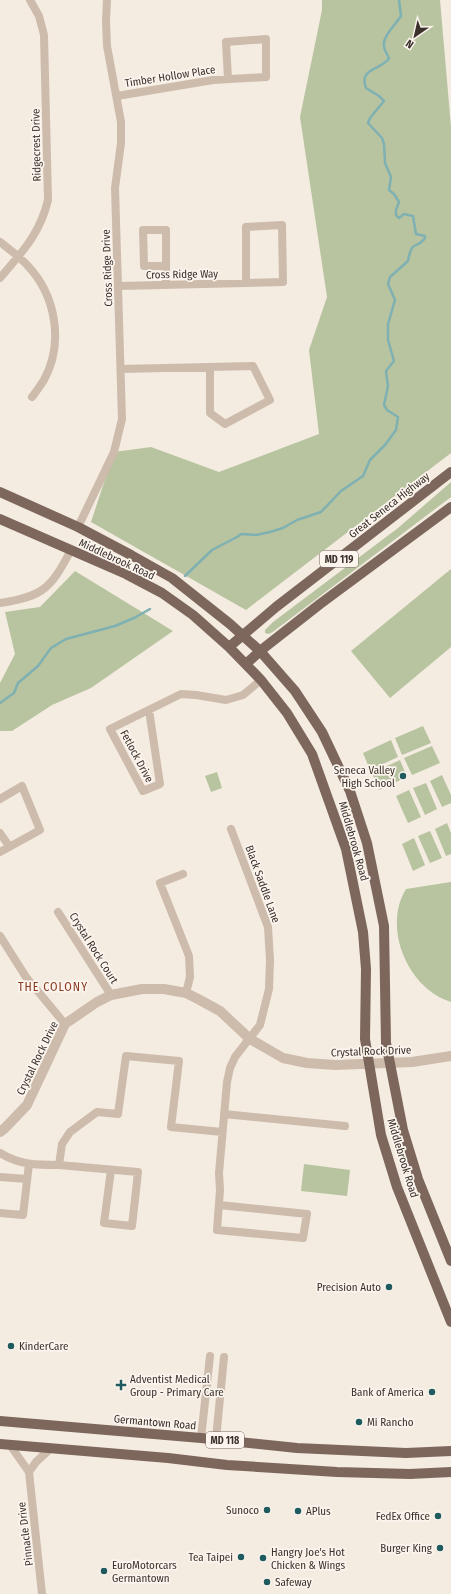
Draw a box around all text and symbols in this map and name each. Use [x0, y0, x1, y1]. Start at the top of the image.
north arrow [395, 16, 435, 56]
text: N [403, 37, 416, 51]
street label: Timber Hollow Place [124, 63, 216, 90]
street label: Ridgecrest Drive [29, 108, 44, 182]
street label: Cross Ridge Drive [100, 229, 115, 307]
street label: Cross Ridge Way [146, 267, 218, 282]
street label: Great Seneca Highway [346, 470, 432, 541]
street label: Middlebrook Road [77, 536, 157, 583]
road number: MD 119 [320, 551, 358, 567]
street label: Fetlock Drive [117, 728, 156, 785]
place label: Seneca Valley High School [334, 764, 395, 790]
marker: Seneca Valley High School [398, 771, 408, 781]
street label: Middlebrook Road [336, 800, 371, 882]
street label: Black Saddle Lane [242, 844, 283, 925]
street label: Crystal Rock Court [66, 910, 121, 987]
district label: THE COLONY [18, 980, 88, 994]
street label: Crystal Rock Drive [14, 1019, 61, 1097]
street label: Crystal Rock Drive [331, 1044, 411, 1059]
street label: Middlebrook Road [384, 1117, 421, 1199]
place label: Precision Auto [317, 1281, 381, 1294]
marker: Precision Auto [384, 1282, 394, 1292]
place label: KinderCare [19, 1340, 68, 1353]
marker: KinderCare [6, 1341, 16, 1351]
place label: Adventist Medical Group - Primary Care [130, 1373, 224, 1399]
marker: Adventist Medical Group - Primary Care [115, 1379, 127, 1391]
place label: Bank of America [351, 1386, 424, 1399]
marker: Bank of America [427, 1387, 437, 1397]
street label: Germantown Road [113, 1412, 197, 1433]
place label: Mi Rancho [367, 1416, 414, 1429]
marker: Mi Rancho [354, 1417, 364, 1427]
road number: MD 118 [206, 1432, 244, 1448]
street label: Pinnacle Drive [15, 1501, 36, 1567]
place label: Sunoco [226, 1504, 259, 1517]
marker: Sunoco [262, 1505, 272, 1515]
place label: APlus [306, 1505, 331, 1518]
marker: APlus [293, 1506, 303, 1516]
place label: FedEx Office [376, 1510, 430, 1523]
marker: FedEx Office [433, 1511, 443, 1521]
place label: Burger King [380, 1542, 433, 1555]
marker: Burger King [435, 1543, 445, 1553]
place label: Hangry Joe's Hot Chicken & Wings [271, 1546, 345, 1572]
place label: Tea Taipei [188, 1551, 233, 1564]
marker: Tea Taipei [236, 1552, 246, 1562]
marker: Hangry Joe's Hot Chicken & Wings [258, 1553, 268, 1563]
place label: EuroMotorcars Germantown [112, 1559, 177, 1585]
marker: EuroMotorcars Germantown [99, 1566, 109, 1576]
place label: Safeway [275, 1576, 312, 1589]
marker: Safeway [262, 1577, 272, 1587]

